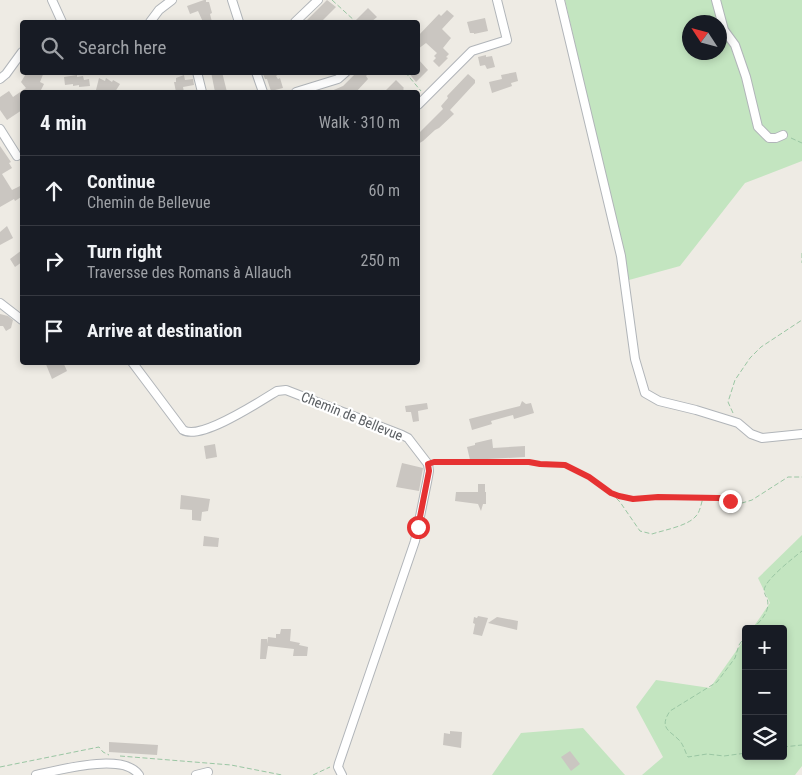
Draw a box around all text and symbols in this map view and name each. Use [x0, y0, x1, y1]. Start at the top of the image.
north arrow [682, 15, 727, 60]
search box [20, 20, 420, 75]
icon: search [38, 34, 66, 62]
text: Search here [78, 36, 166, 59]
text: 4 min [40, 111, 87, 135]
text: Walk · 310 m [319, 113, 400, 132]
text: Continue [87, 170, 155, 193]
icon: ahead [40, 177, 68, 205]
text: 60 m [368, 181, 400, 200]
text: Chemin de Bellevue [87, 193, 211, 212]
text: Turn right [87, 240, 162, 263]
icon: right [40, 247, 68, 275]
text: 250 m [361, 251, 400, 270]
text: Traversse des Romans à Allauch [87, 263, 292, 282]
icon: arrive [40, 317, 68, 345]
text: Arrive at destination [87, 319, 242, 342]
street label: Chemin de Bellevue [299, 388, 406, 444]
route end [719, 490, 742, 513]
route start [407, 516, 430, 539]
map controls [742, 625, 787, 760]
button: + [742, 625, 787, 670]
button: − [742, 670, 787, 715]
button: layers [742, 715, 787, 760]

